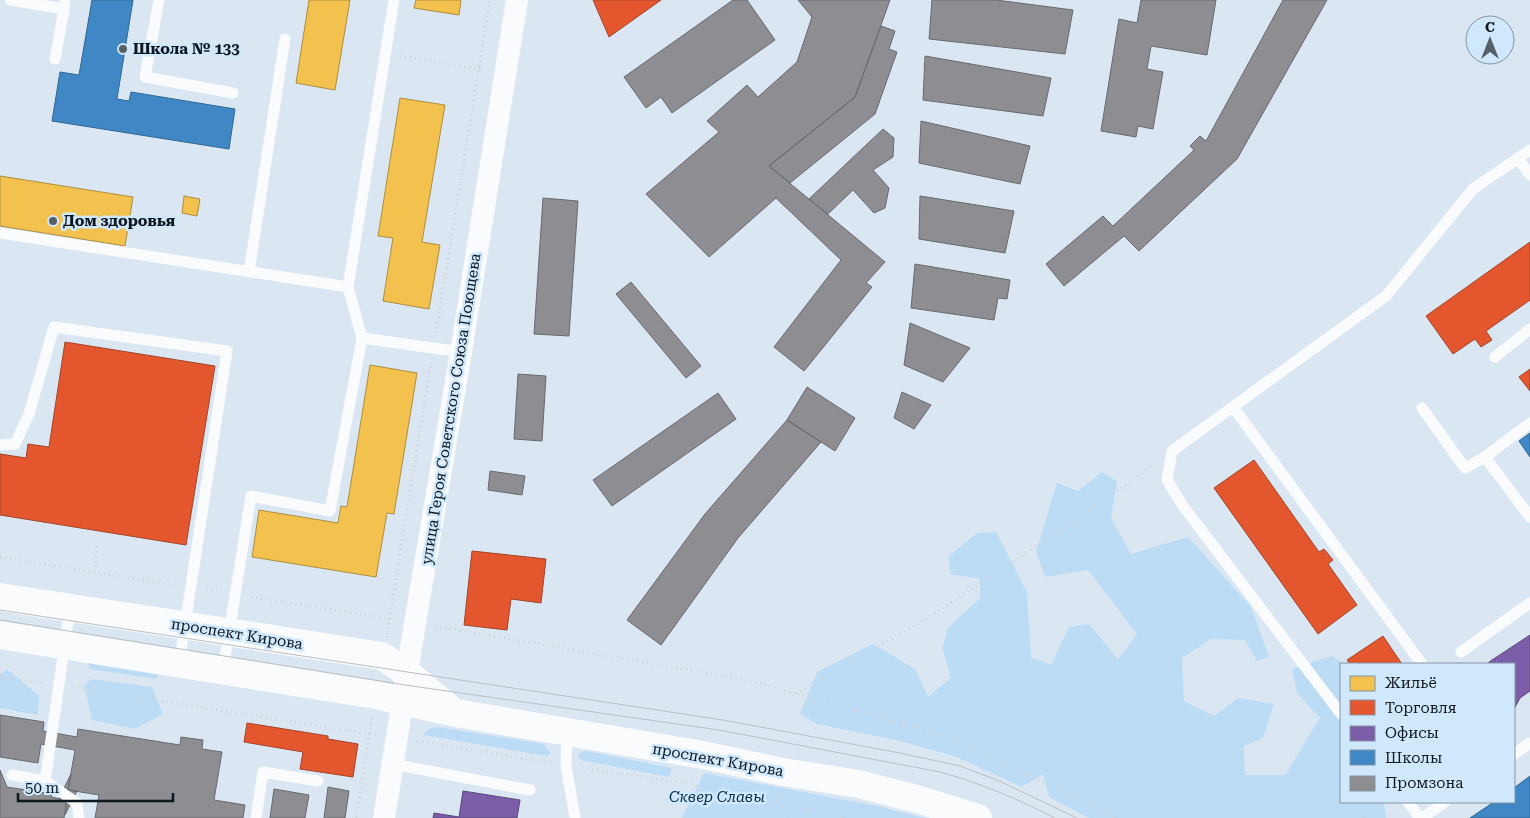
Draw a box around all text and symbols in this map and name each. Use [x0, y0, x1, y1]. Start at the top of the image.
north arrow [1465, 15, 1515, 65]
text: С [1485, 19, 1495, 35]
place label: Школа № 133 [133, 40, 240, 58]
marker: Школа № 133 [117, 43, 129, 55]
place label: Дом здоровья [63, 212, 176, 230]
marker: Дом здоровья [47, 215, 59, 227]
street label: улица Героя Советского Союза Поющева [417, 252, 485, 566]
street label: проспект Кирова [170, 615, 304, 653]
legend [1340, 663, 1515, 803]
text: Жильё [1385, 674, 1437, 692]
text: Торговля [1385, 699, 1456, 717]
text: Офисы [1385, 724, 1439, 742]
street label: проспект Кирова [651, 740, 785, 780]
text: Школы [1385, 749, 1442, 767]
scale bar [18, 770, 172, 802]
text: Промзона [1385, 774, 1463, 792]
text: 50 m [25, 779, 60, 797]
park label: Сквер Славы [669, 788, 765, 806]

